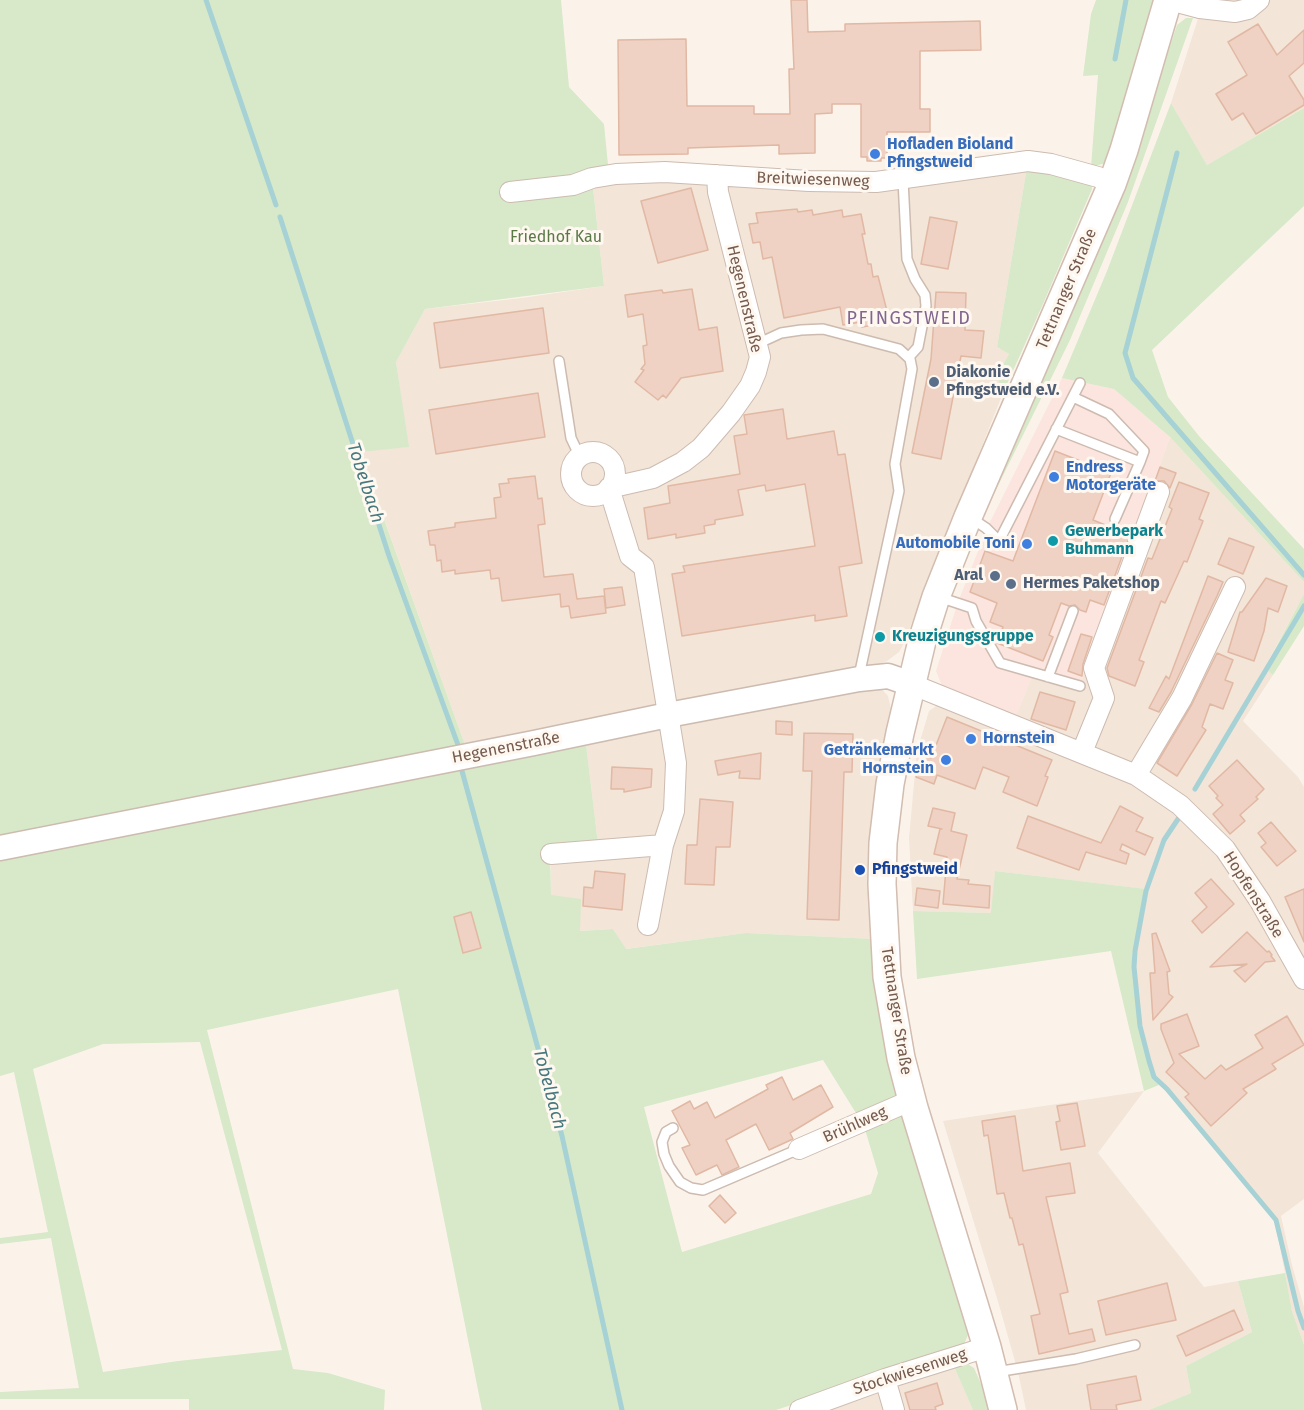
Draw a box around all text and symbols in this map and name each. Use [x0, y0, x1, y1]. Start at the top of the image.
place label: Hofladen Bioland Pfingstweid [887, 135, 1013, 173]
marker: Hofladen Bioland Pfingstweid [868, 147, 882, 161]
street label: Breitwiesenweg [756, 168, 870, 192]
street label: Tettnanger Straße [1033, 226, 1101, 352]
park label: Friedhof Kau [510, 228, 602, 248]
street label: Hegenenstraße [722, 243, 766, 355]
district label: PFINGSTWEID [847, 308, 971, 330]
place label: Diakonie Pfingstweid e.V. [946, 363, 1060, 401]
marker: Diakonie Pfingstweid e.V. [927, 375, 941, 389]
water label: Tobelbach [342, 440, 388, 526]
place label: Endress Motorgeräte [1066, 458, 1156, 496]
marker: Endress Motorgeräte [1047, 470, 1061, 484]
place label: Gewerbepark Buhmann [1065, 522, 1163, 560]
place label: Automobile Toni [896, 534, 1015, 554]
marker: Gewerbepark Buhmann [1046, 534, 1060, 548]
marker: Automobile Toni [1020, 537, 1034, 551]
place label: Aral [954, 566, 983, 586]
marker: Aral [988, 569, 1002, 583]
place label: Hermes Paketshop [1023, 574, 1160, 594]
marker: Hermes Paketshop [1004, 577, 1018, 591]
place label: Kreuzigungsgruppe [892, 627, 1034, 647]
marker: Kreuzigungsgruppe [873, 630, 887, 644]
street label: Hegenenstraße [450, 728, 562, 768]
place label: Hornstein [983, 729, 1055, 749]
marker: Hornstein [964, 732, 978, 746]
place label: Getränkemarkt Hornstein [824, 741, 934, 779]
marker: Getränkemarkt Hornstein [939, 753, 953, 767]
street label: Hopfenstraße [1219, 848, 1287, 942]
place label: Pfingstweid [872, 860, 958, 880]
marker: Pfingstweid [853, 863, 867, 877]
street label: Tettnanger Straße [876, 946, 916, 1076]
water label: Tobelbach [528, 1046, 570, 1132]
street label: Brühlweg [820, 1102, 890, 1148]
street label: Stockwiesenweg [851, 1345, 969, 1399]

